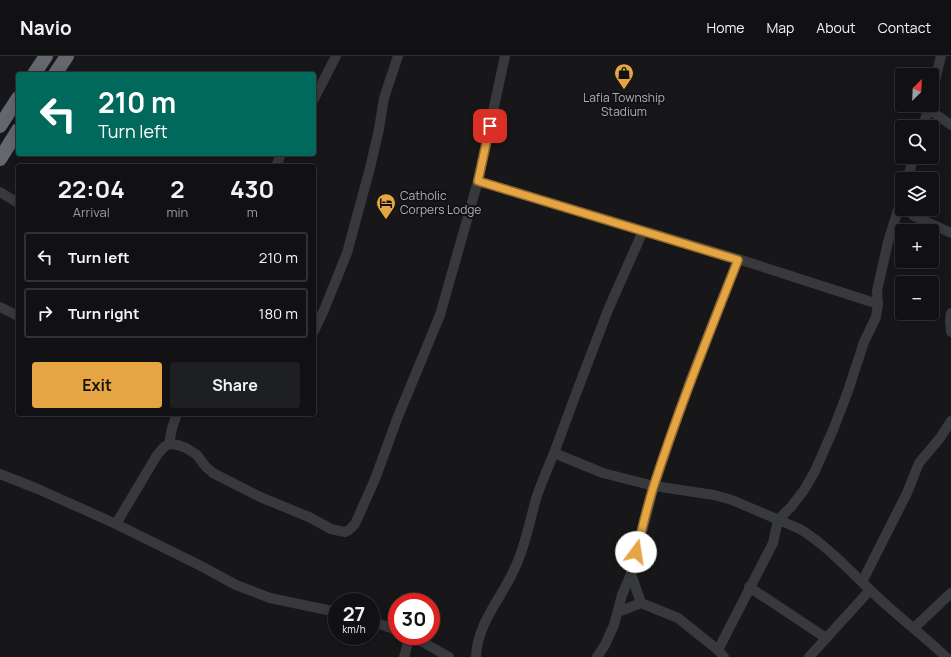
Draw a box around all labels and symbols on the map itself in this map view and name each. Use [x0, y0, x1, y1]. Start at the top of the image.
shop icon: Lafia Township Stadium [613, 62, 635, 90]
north arrow [895, 68, 939, 112]
place label: Lafia Township Stadium [583, 89, 665, 120]
pin [473, 109, 507, 143]
place label: Catholic Corpers Lodge [400, 187, 481, 218]
hotel icon: Catholic Corpers Lodge [375, 192, 397, 220]
position arrow [615, 531, 657, 573]
speed limit sign: 30 [388, 593, 440, 645]

